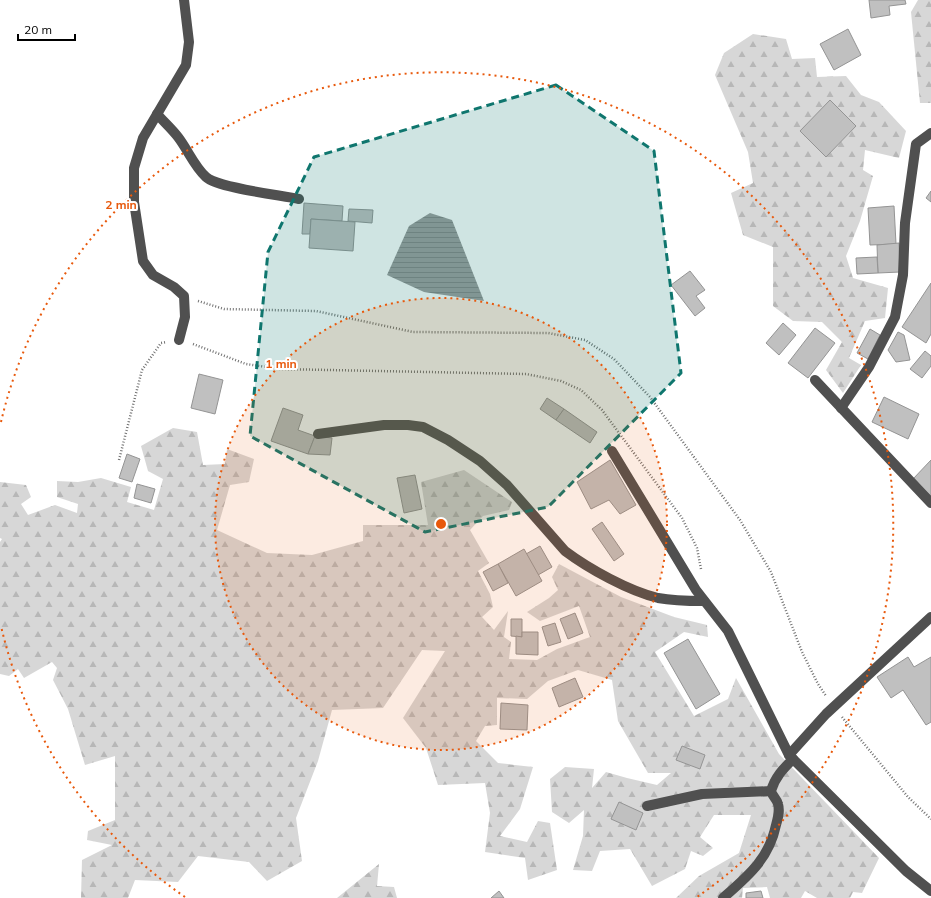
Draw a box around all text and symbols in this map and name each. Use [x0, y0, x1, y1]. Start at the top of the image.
scale bar [18, 16, 75, 42]
text: 20 m [24, 22, 52, 37]
text: 2 min [105, 197, 137, 212]
text: 1 min [265, 356, 297, 371]
centre of rings [434, 517, 448, 531]

